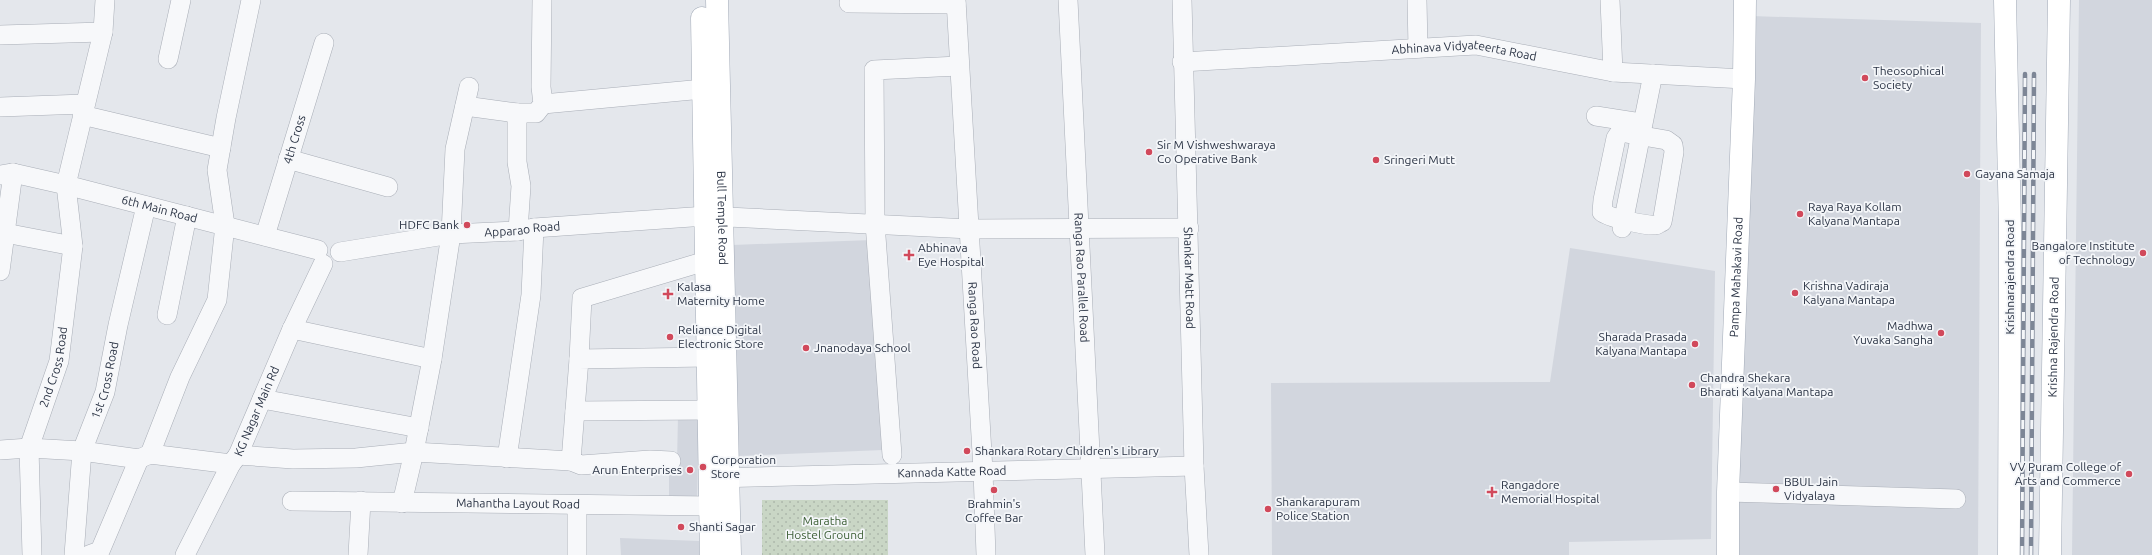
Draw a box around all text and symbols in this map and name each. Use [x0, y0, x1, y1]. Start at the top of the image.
street label: Abhinava Vidyateerta Road [1391, 38, 1538, 63]
place label: Theosophical Society [1873, 64, 1944, 91]
marker: Theosophical Society [1860, 73, 1870, 83]
street label: 4th Cross [280, 113, 308, 165]
place label: Sir M Vishweshwaraya Co Operative Bank [1157, 138, 1276, 165]
marker: Sir M Vishweshwaraya Co Operative Bank [1144, 147, 1154, 157]
place label: Sringeri Mutt [1384, 153, 1455, 166]
marker: Sringeri Mutt [1371, 155, 1381, 165]
place label: Gayana Samaja [1975, 167, 2055, 180]
marker: Gayana Samaja [1962, 169, 1972, 179]
street label: Bull Temple Road [715, 171, 730, 265]
street label: 6th Main Road [120, 193, 199, 225]
place label: Raya Raya Kollam Kalyana Mantapa [1808, 200, 1902, 227]
marker: Raya Raya Kollam Kalyana Mantapa [1795, 209, 1805, 219]
street label: Ranga Rao Parallel Road [1072, 212, 1092, 343]
street label: Pampa Mahakavi Road [1727, 217, 1745, 338]
place label: HDFC Bank [399, 218, 459, 231]
street label: Apparao Road [484, 219, 561, 238]
street label: Krishnarajendra Road [2003, 219, 2016, 335]
marker: HDFC Bank [462, 220, 472, 230]
street label: Shankar Matt Road [1182, 227, 1197, 329]
place label: Bangalore Institute of Technology [2032, 239, 2135, 266]
place label: Abhinava Eye Hospital [918, 241, 984, 268]
marker: Bangalore Institute of Technology [2138, 248, 2148, 258]
marker: Abhinava Eye Hospital [903, 249, 915, 261]
street label: Krishna Rajendra Road [2046, 276, 2061, 398]
place label: Krishna Vadiraja Kalyana Mantapa [1803, 279, 1895, 306]
place label: Kalasa Maternity Home [677, 280, 765, 307]
street label: Ranga Rao Road [966, 281, 984, 369]
marker: Kalasa Maternity Home [662, 288, 674, 300]
marker: Krishna Vadiraja Kalyana Mantapa [1790, 288, 1800, 298]
place label: Madhwa Yuvaka Sangha [1853, 319, 1933, 346]
place label: Reliance Digital Electronic Store [678, 323, 764, 350]
street label: 2nd Cross Road [37, 326, 69, 409]
marker: Madhwa Yuvaka Sangha [1936, 328, 1946, 338]
place label: Sharada Prasada Kalyana Mantapa [1595, 330, 1687, 357]
marker: Reliance Digital Electronic Store [665, 332, 675, 342]
marker: Sharada Prasada Kalyana Mantapa [1690, 339, 1700, 349]
street label: 1st Cross Road [88, 341, 121, 421]
place label: Jnanodaya School [814, 341, 911, 354]
marker: Jnanodaya School [801, 343, 811, 353]
street label: KG Nagar Main Rd [231, 364, 281, 458]
place label: Chandra Shekara Bharati Kalyana Mantapa [1700, 371, 1834, 398]
marker: Chandra Shekara Bharati Kalyana Mantapa [1687, 380, 1697, 390]
place label: Shankara Rotary Children's Library [975, 444, 1159, 457]
marker: Shankara Rotary Children's Library [962, 446, 972, 456]
place label: Corporation Store [711, 453, 776, 480]
place label: VV Puram College of Arts and Commerce [2010, 460, 2121, 487]
marker: Corporation Store [698, 462, 708, 472]
place label: Arun Enterprises [592, 463, 682, 476]
street label: Kannada Katte Road [897, 464, 1007, 479]
marker: Arun Enterprises [685, 465, 695, 475]
marker: VV Puram College of Arts and Commerce [2124, 469, 2134, 479]
place label: BBUL Jain Vidyalaya [1784, 475, 1838, 502]
place label: Rangadore Memorial Hospital [1501, 478, 1600, 505]
marker: BBUL Jain Vidyalaya [1771, 484, 1781, 494]
marker: Brahmin's Coffee Bar [989, 485, 999, 495]
marker: Rangadore Memorial Hospital [1486, 486, 1498, 498]
place label: Shankarapuram Police Station [1276, 495, 1360, 522]
street label: Mahantha Layout Road [456, 496, 580, 510]
place label: Brahmin's Coffee Bar [965, 497, 1023, 524]
marker: Shankarapuram Police Station [1263, 504, 1273, 514]
park label: Maratha Hostel Ground [786, 514, 864, 541]
place label: Shanti Sagar [689, 520, 756, 533]
marker: Shanti Sagar [676, 522, 686, 532]

